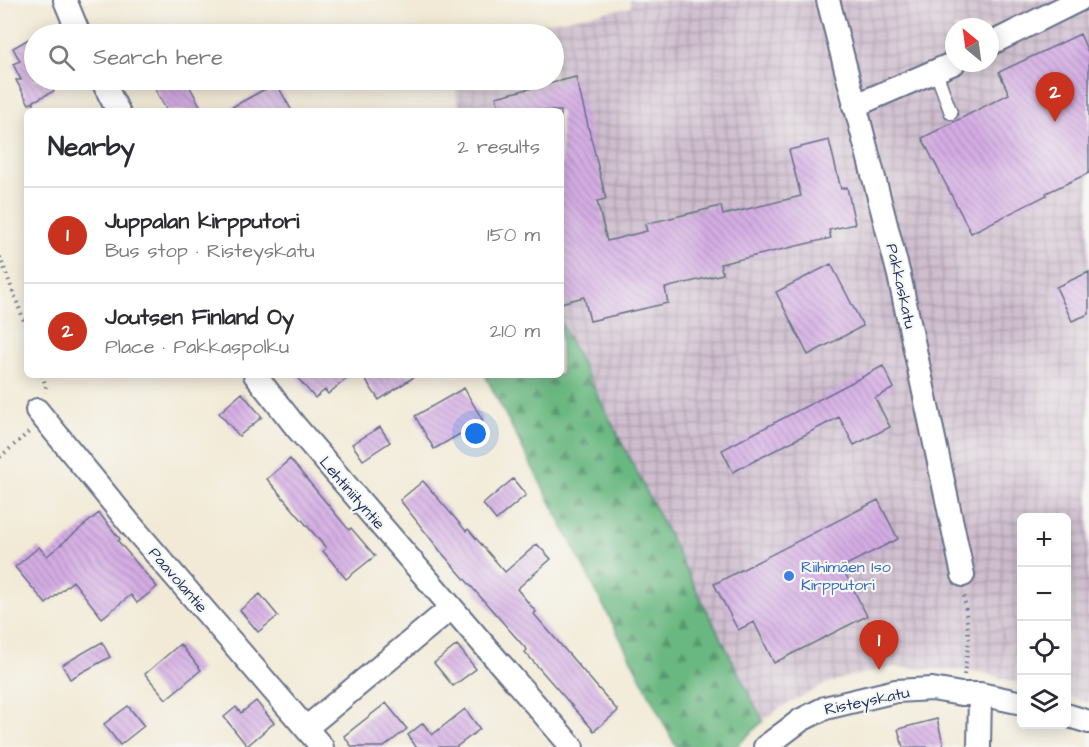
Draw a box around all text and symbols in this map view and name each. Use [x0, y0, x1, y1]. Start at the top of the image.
north arrow [945, 18, 999, 72]
search box [24, 24, 564, 90]
icon: search [45, 41, 78, 74]
text: Search here [93, 42, 223, 73]
pin: 2 [1036, 72, 1074, 122]
text: Nearby [48, 129, 135, 165]
text: 2 results [457, 133, 540, 161]
text: Juppalan kirpputori [105, 206, 299, 237]
text: 1 [66, 221, 69, 249]
text: 150 m [487, 221, 540, 249]
text: Bus stop · Risteyskatu [105, 237, 315, 265]
street label: Pakkaskatu [881, 241, 921, 331]
text: Joutsen Finland Oy [105, 302, 294, 333]
text: 2 [62, 317, 73, 345]
text: 210 m [490, 317, 540, 345]
text: Place · Pakkaspolku [105, 333, 289, 361]
your location [461, 419, 490, 448]
street label: Lehtiniityntie [313, 452, 390, 535]
map controls [1017, 513, 1071, 729]
button: + [1017, 513, 1071, 567]
street label: Paavolantie [143, 543, 213, 618]
place label: Riihimäen Iso Kirpputori [801, 556, 891, 596]
button: − [1017, 567, 1071, 621]
marker: Riihimäen Iso Kirpputori [782, 569, 796, 583]
pin: 1 [860, 620, 898, 670]
button: locate [1017, 621, 1071, 675]
button: layers [1017, 675, 1071, 729]
street label: Risteyskatu [822, 681, 912, 722]

